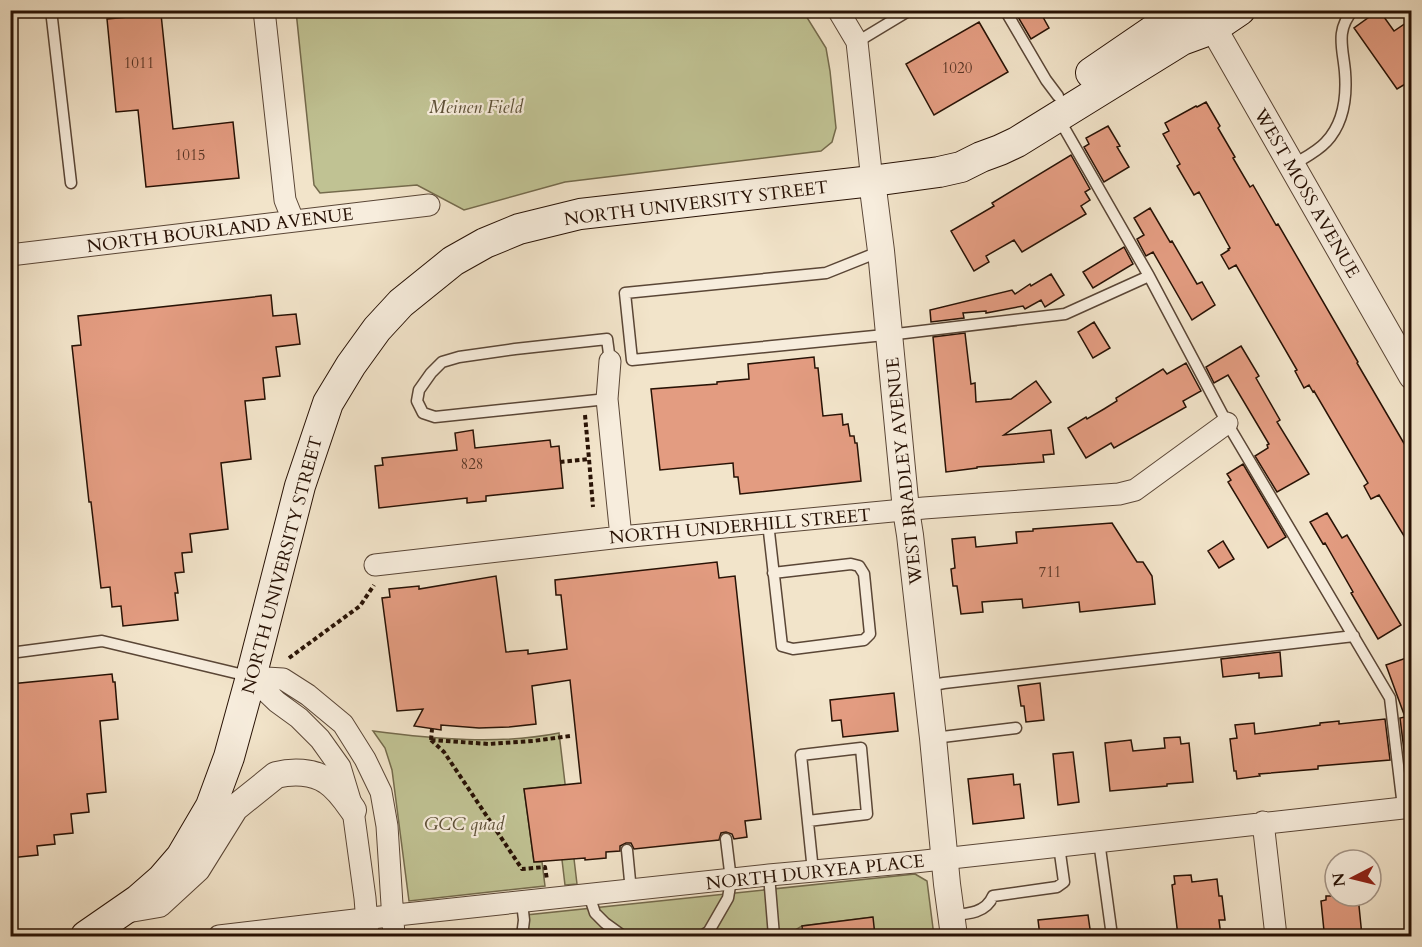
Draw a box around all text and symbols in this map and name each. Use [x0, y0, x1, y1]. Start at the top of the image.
house number: 1011 [124, 53, 154, 73]
house number: 1020 [942, 58, 973, 78]
park label: Meinen Field [429, 95, 524, 120]
street label: WEST MOSS AVENUE [1247, 103, 1365, 283]
house number: 1015 [175, 145, 205, 165]
street label: NORTH UNIVERSITY STREET [562, 175, 830, 232]
street label: NORTH BOURLAND AVENUE [85, 202, 355, 259]
street label: WEST BRADLEY AVENUE [880, 356, 929, 587]
street label: NORTH UNIVERSITY STREET [236, 433, 329, 697]
house number: 828 [460, 454, 484, 474]
street label: NORTH UNDERHILL STREET [608, 503, 872, 550]
house number: 711 [1038, 562, 1062, 582]
park label: GCC quad [424, 812, 505, 837]
north arrow [1323, 848, 1383, 908]
street label: NORTH DURYEA PLACE [705, 849, 926, 896]
text: N [1327, 871, 1351, 888]

